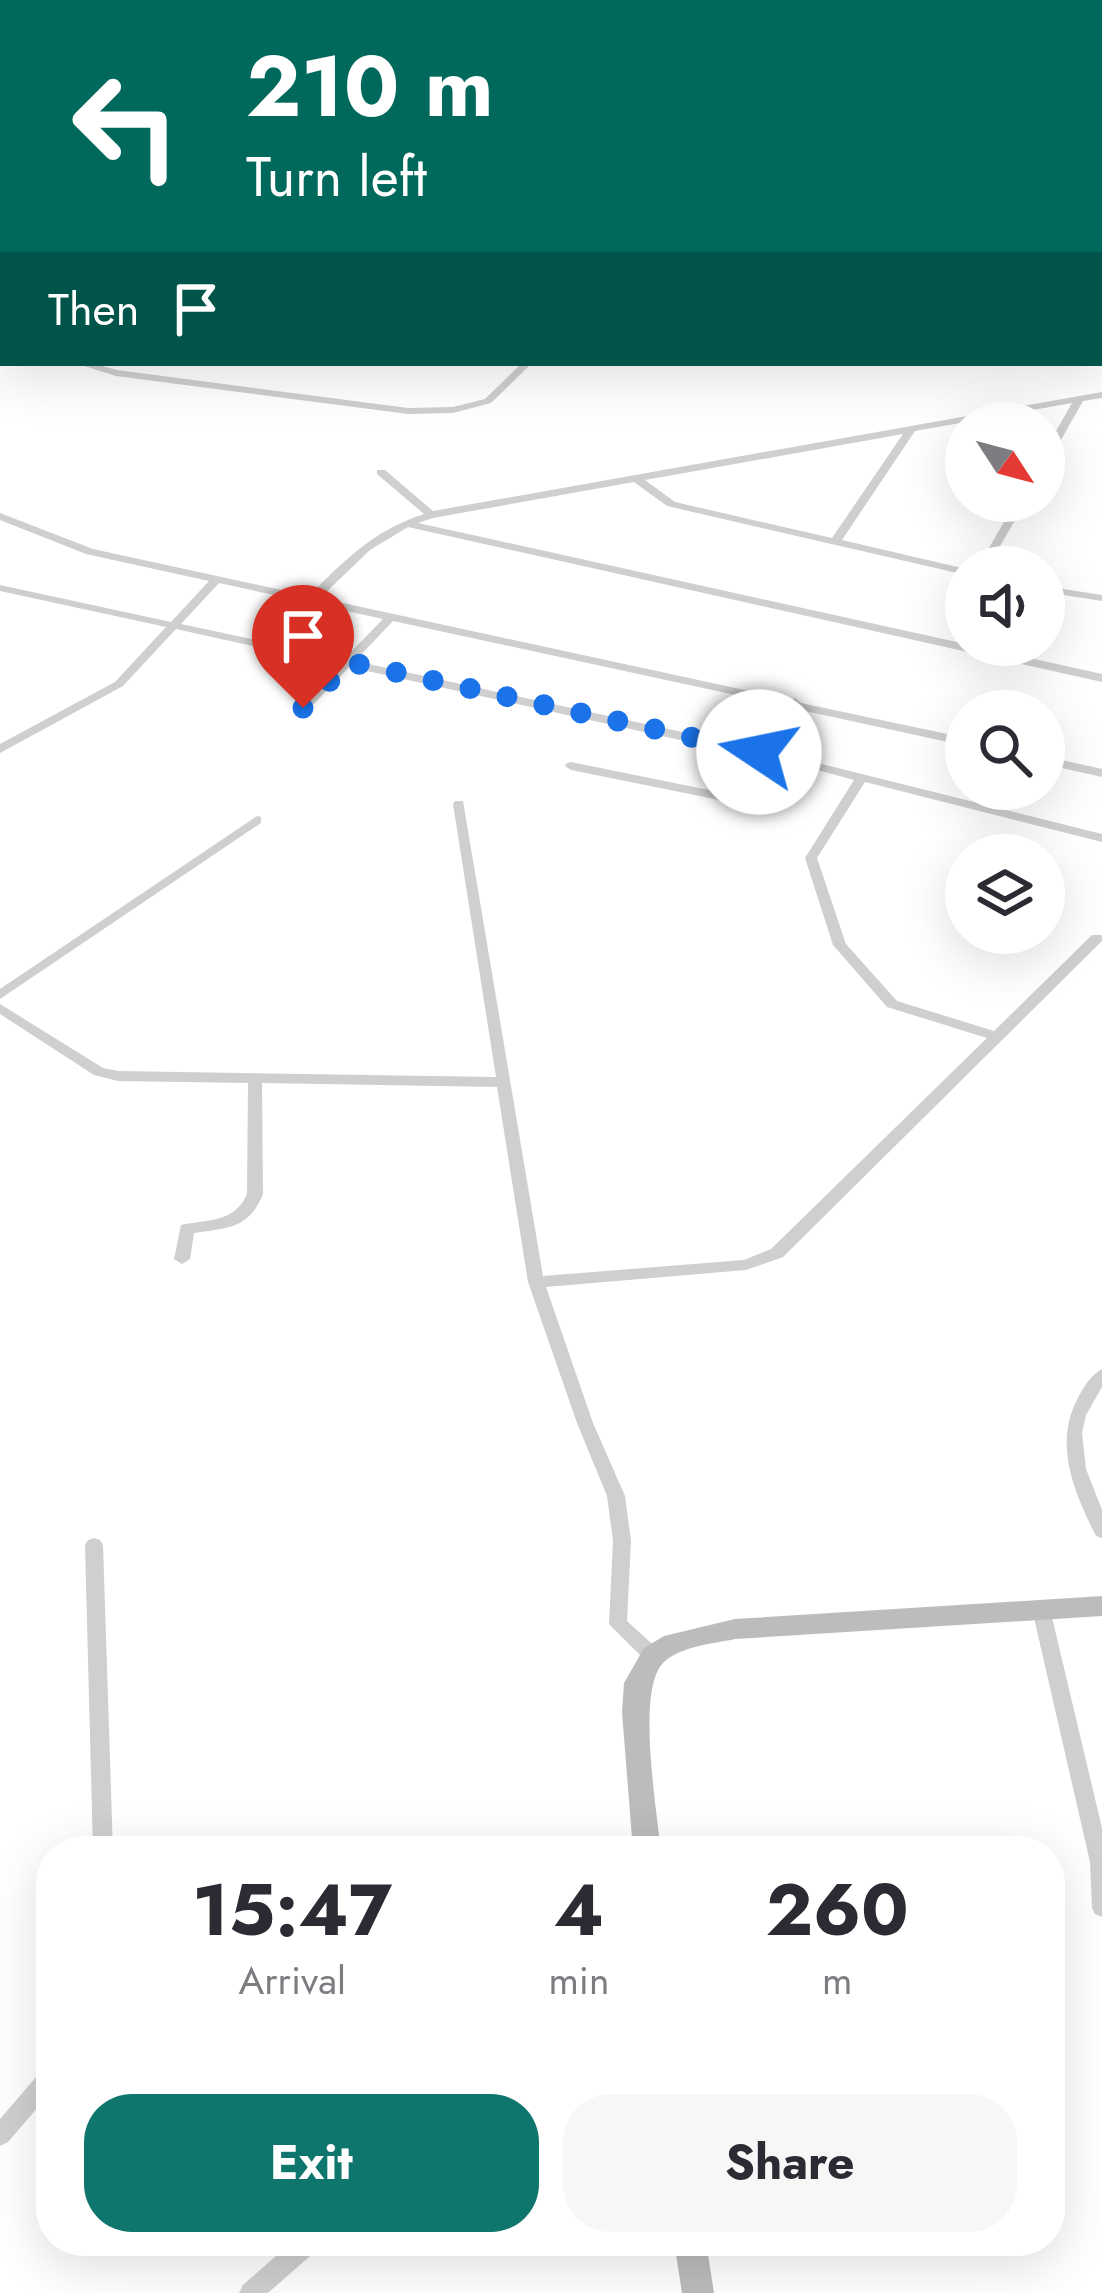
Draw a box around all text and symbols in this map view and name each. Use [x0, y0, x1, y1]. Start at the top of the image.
text: 210 m [246, 26, 494, 148]
icon: left [48, 48, 204, 204]
text: Turn left [246, 138, 427, 216]
icon: arrive [163, 276, 229, 342]
text: Then [48, 277, 139, 342]
north arrow [945, 402, 1065, 522]
map controls [945, 402, 1065, 954]
button: sound [945, 546, 1065, 666]
pin [252, 585, 354, 708]
icon: arrive [270, 603, 336, 669]
position arrow [696, 689, 822, 815]
button: search [945, 690, 1065, 810]
button: layers [945, 834, 1065, 954]
text: 15:47 [192, 1858, 392, 1962]
text: 4 [554, 1858, 604, 1962]
text: 260 [766, 1858, 909, 1962]
text: Arrival [238, 1952, 346, 2009]
text: min [548, 1952, 609, 2009]
text: m [822, 1952, 852, 2009]
button: Exit [84, 2094, 539, 2232]
button: Share [563, 2094, 1017, 2232]

